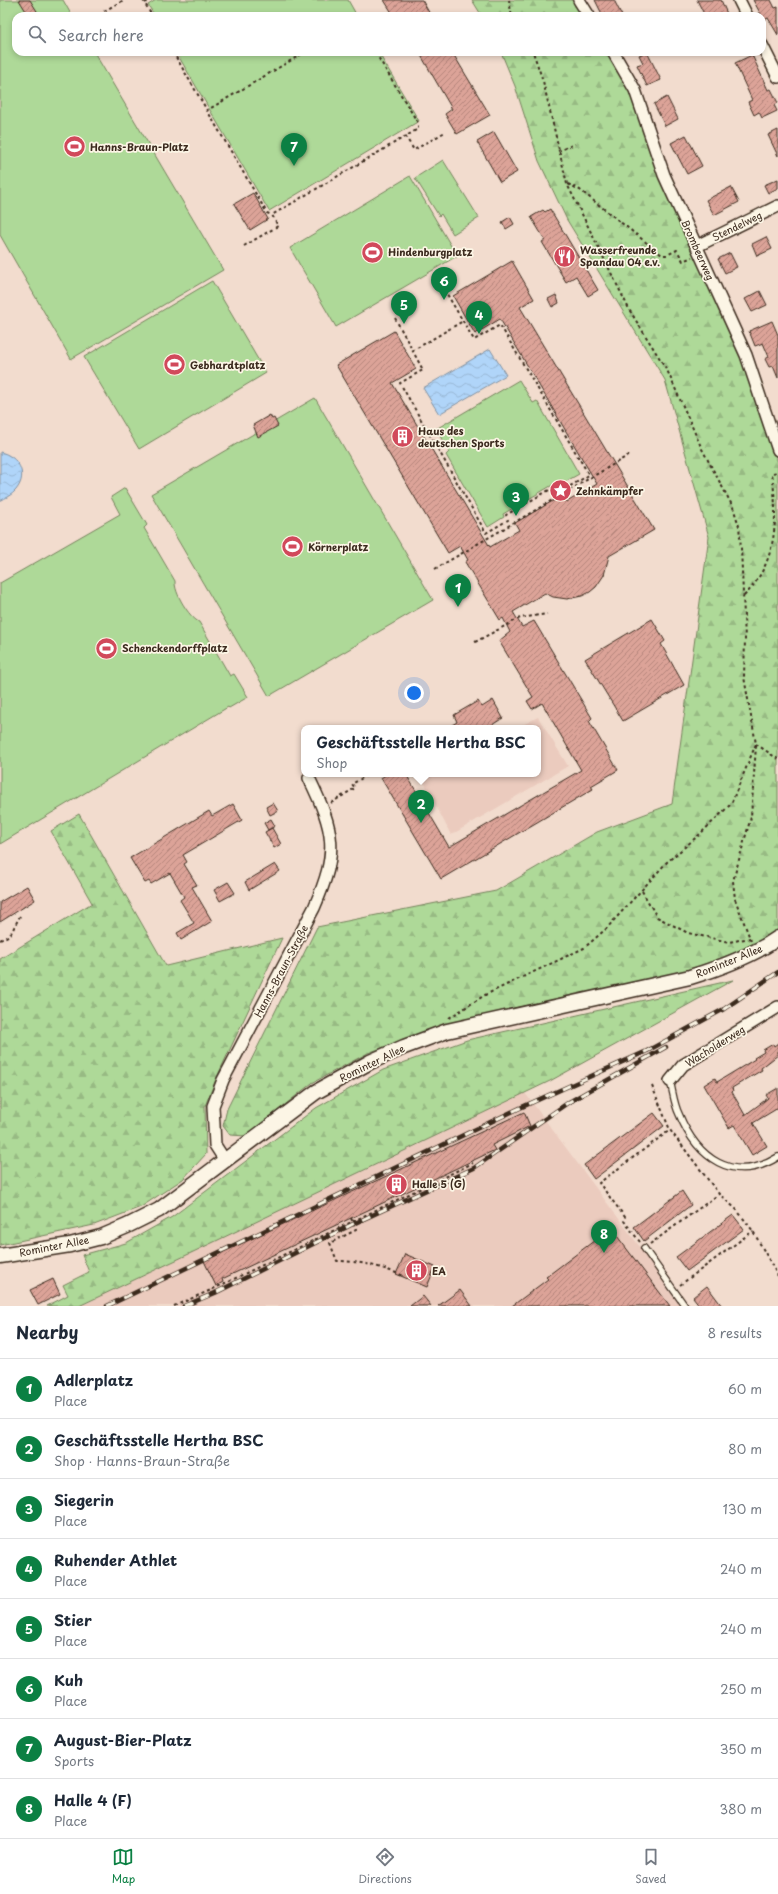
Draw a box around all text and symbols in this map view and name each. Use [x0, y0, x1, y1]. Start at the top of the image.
search box [12, 12, 766, 56]
icon: search [26, 23, 48, 45]
text: Search here [58, 23, 144, 46]
pin: 7 [281, 133, 307, 166]
sports icon: Hanns-Braun-Platz [62, 134, 88, 160]
place label: Hanns-Braun-Platz [90, 139, 189, 154]
street label: Stendelweg [709, 207, 764, 244]
street label: Brombeerweg [678, 217, 719, 283]
sports icon: Hindenburgplatz [360, 239, 386, 265]
place label: Wasserfreunde Spandau 04 e.v. [580, 242, 660, 269]
restaurant icon: Wasserfreunde Spandau 04 e.v. [551, 243, 577, 269]
place label: Hindenburgplatz [388, 244, 473, 259]
pin: 6 [431, 267, 457, 300]
pin: 5 [391, 291, 417, 324]
pin: 4 [466, 301, 492, 334]
sports icon: Gebhardtplatz [162, 352, 188, 378]
place label: Gebhardtplatz [190, 357, 266, 372]
place label: Haus des deutschen Sports [418, 423, 505, 450]
building icon: Haus des deutschen Sports [389, 424, 415, 450]
place icon: Zehnkämpfer [548, 478, 574, 504]
pin: 3 [503, 483, 529, 516]
place label: Zehnkämpfer [576, 483, 644, 498]
sports icon: Körnerplatz [279, 534, 305, 560]
place label: Körnerplatz [308, 539, 369, 554]
pin: 1 [445, 574, 471, 607]
sports icon: Schenckendorffplatz [94, 635, 120, 661]
place label: Schenckendorffplatz [122, 640, 228, 655]
your location [404, 683, 424, 703]
popup [301, 725, 541, 777]
text: Geschäftsstelle Hertha BSC [316, 730, 526, 753]
text: Shop [316, 753, 347, 772]
pin: 2 [408, 790, 434, 823]
street label: Hanns-Braun-Straße [250, 922, 311, 1020]
street label: Rominter Allee [693, 940, 765, 981]
street label: Wacholderweg [682, 1021, 748, 1070]
street label: Rominter Allee [337, 1040, 407, 1085]
building icon: Halle 5 (G) [383, 1171, 409, 1197]
place label: Halle 5 (G) [412, 1176, 466, 1191]
pin: 8 [591, 1220, 617, 1253]
street label: Rominter Allee [18, 1231, 91, 1260]
building icon: EA [403, 1258, 429, 1284]
place label: EA [432, 1263, 446, 1278]
text: Nearby [16, 1319, 78, 1345]
text: 8 results [708, 1323, 762, 1342]
text: Adlerplatz [54, 1368, 133, 1391]
text: 1 [26, 1379, 32, 1398]
text: 60 m [728, 1379, 762, 1398]
text: Place [54, 1391, 87, 1410]
text: Geschäftsstelle Hertha BSC [54, 1428, 264, 1451]
text: 2 [24, 1439, 34, 1458]
text: 80 m [728, 1439, 762, 1458]
text: Shop · Hanns-Braun-Straße [54, 1451, 230, 1470]
text: Siegerin [54, 1488, 114, 1511]
text: 3 [25, 1499, 33, 1518]
text: 130 m [723, 1499, 762, 1518]
text: Place [54, 1511, 87, 1530]
text: Ruhender Athlet [54, 1548, 177, 1571]
text: 4 [25, 1559, 33, 1578]
text: 240 m [720, 1559, 762, 1578]
text: Place [54, 1571, 87, 1590]
text: Stier [54, 1608, 92, 1631]
text: 5 [25, 1619, 33, 1638]
text: 240 m [720, 1619, 762, 1638]
text: Place [54, 1631, 87, 1650]
text: Kuh [54, 1668, 83, 1691]
text: 6 [24, 1679, 34, 1698]
text: 250 m [720, 1679, 762, 1698]
text: Place [54, 1691, 87, 1710]
text: August-Bier-Platz [54, 1728, 192, 1751]
text: 7 [25, 1739, 33, 1758]
text: 350 m [720, 1739, 762, 1758]
text: Sports [54, 1751, 94, 1770]
text: Halle 4 (F) [54, 1788, 132, 1811]
text: 8 [25, 1799, 33, 1818]
text: 380 m [719, 1799, 762, 1818]
text: Place [54, 1811, 87, 1830]
tab: Map [112, 1846, 135, 1887]
tab: Directions [358, 1846, 412, 1887]
tab: Saved [635, 1846, 666, 1887]

